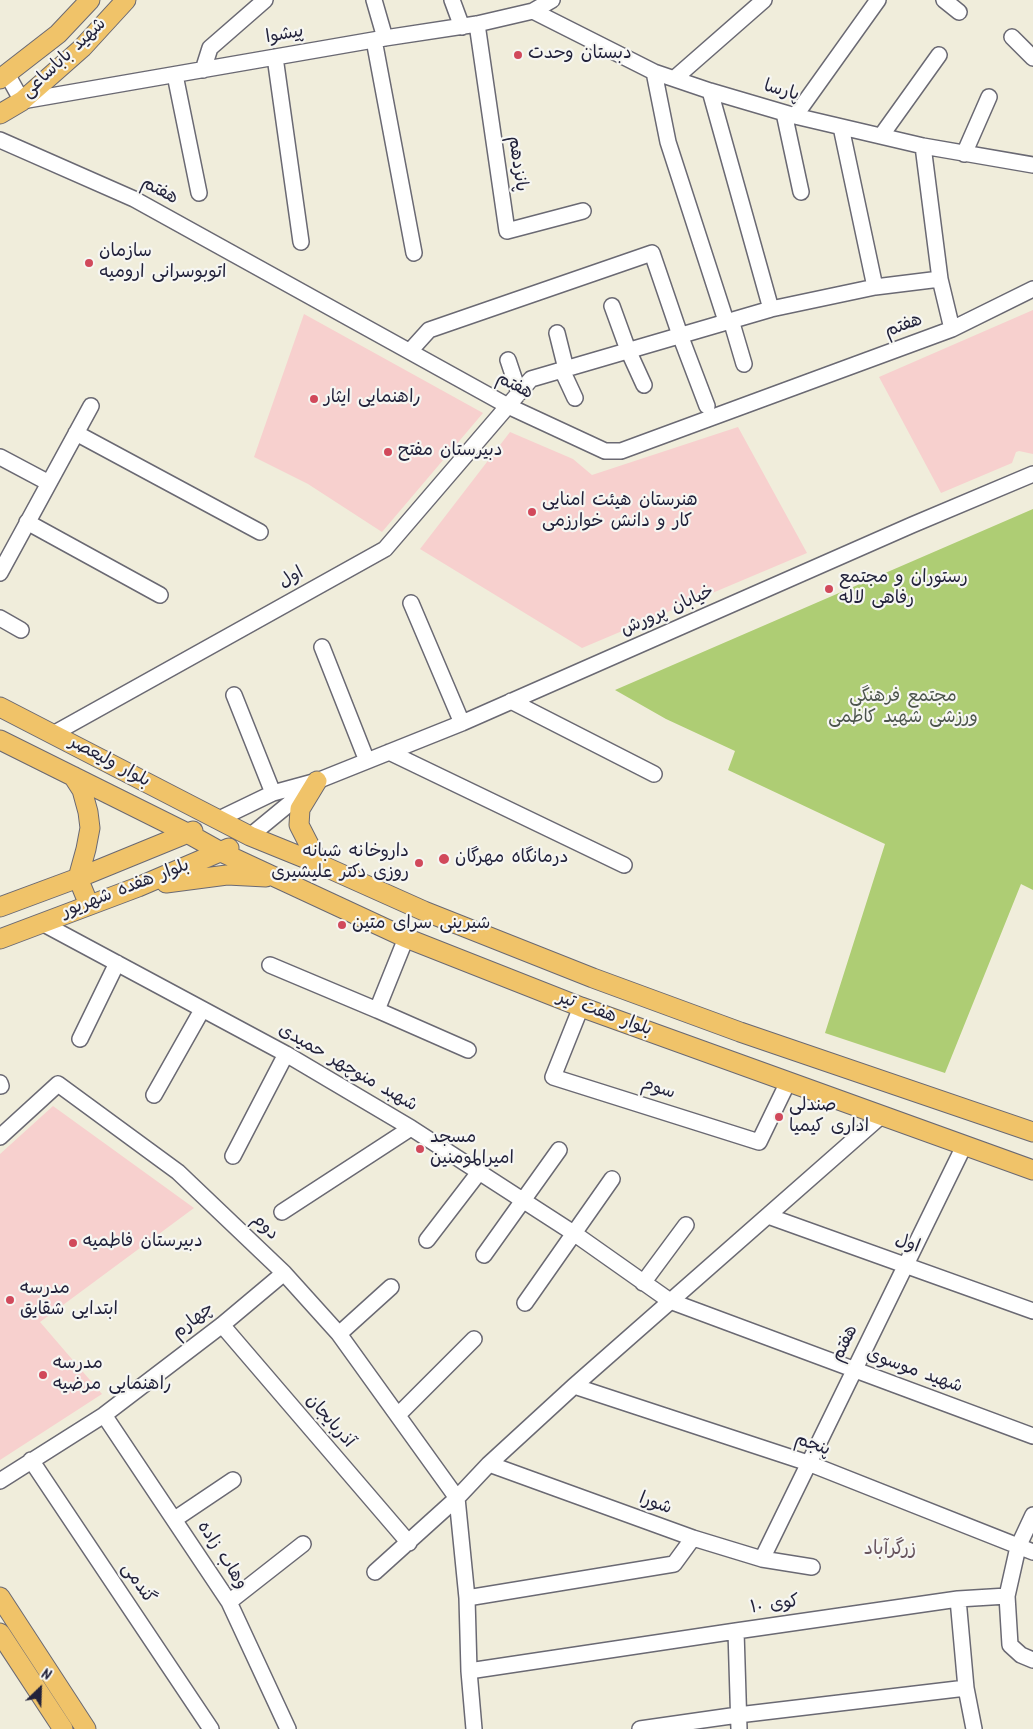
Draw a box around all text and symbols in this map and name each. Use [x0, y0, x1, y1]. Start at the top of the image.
street label: شهید باباساعی [18, 14, 112, 104]
street label: پیشوا [264, 22, 306, 50]
place label: دبستان وحدت [528, 44, 632, 66]
marker: دبستان وحدت [512, 49, 524, 61]
street label: پارسا [761, 77, 801, 107]
street label: پانزدهم [501, 135, 531, 193]
street label: هفتم [137, 173, 181, 211]
place label: سازمان اتوبوسرانی ارومیه [99, 242, 226, 284]
marker: سازمان اتوبوسرانی ارومیه [83, 257, 95, 269]
street label: هفتم [882, 310, 926, 344]
street label: هفتم [492, 369, 536, 405]
place label: راهنمایی ایثار [324, 388, 421, 410]
marker: راهنمایی ایثار [308, 393, 320, 405]
place label: دبیرستان مفتح [398, 441, 502, 463]
marker: دبیرستان مفتح [382, 446, 394, 458]
place label: هنرستان هیئت امنایی کار و دانش خوارزمی [542, 491, 698, 534]
marker: هنرستان هیئت امنایی کار و دانش خوارزمی [526, 506, 538, 518]
street label: اول [276, 564, 308, 594]
place label: رستوران و مجتمع رفاهی لاله [839, 568, 968, 610]
street label: خیابان پرورش [618, 582, 718, 642]
marker: رستوران و مجتمع رفاهی لاله [823, 583, 835, 595]
park label: مجتمع فرهنگی ورزشی شهید کاظمی [828, 687, 978, 730]
street label: بلوار ولیعصر [65, 733, 153, 793]
place label: داروخانه شبانه روزی دکتر علیشیری [271, 842, 409, 884]
place label: درمانگاه مهرگان [455, 848, 568, 870]
marker: درمانگاه مهرگان [437, 852, 451, 866]
street label: بلوار هفده شهریور [59, 856, 193, 924]
marker: داروخانه شبانه روزی دکتر علیشیری [413, 857, 425, 869]
place label: شیرینی سرای متین [352, 914, 491, 936]
marker: شیرینی سرای متین [336, 919, 348, 931]
street label: بلوار هفت تیر [554, 988, 654, 1042]
street label: شهبد منوچهر حمیدی [274, 1020, 420, 1118]
street label: سوم [638, 1074, 678, 1106]
place label: صندلی اداری کیمیا [789, 1096, 869, 1138]
marker: صندلی اداری کیمیا [773, 1111, 785, 1123]
place label: مسجد امیرالمومنین [430, 1128, 514, 1170]
marker: مسجد امیرالمومنین [414, 1143, 426, 1155]
street label: دوم [246, 1210, 282, 1246]
street label: اول [892, 1231, 922, 1259]
place label: دبیرستان فاطمیه [83, 1232, 203, 1254]
marker: دبیرستان فاطمیه [67, 1237, 79, 1249]
place label: مدرسه ابتدایی شقایق [20, 1279, 118, 1322]
marker: مدرسه ابتدایی شقایق [4, 1294, 16, 1306]
street label: چهارم [169, 1299, 219, 1345]
street label: هفتم [828, 1322, 864, 1366]
street label: شهید موسوی [863, 1345, 965, 1399]
place label: مدرسه راهنمایی مرضیه [53, 1354, 171, 1396]
marker: مدرسه راهنمایی مرضیه [37, 1369, 49, 1381]
street label: آذربایجان [300, 1391, 358, 1453]
street label: پنجم [791, 1430, 833, 1462]
street label: شورا [636, 1489, 674, 1521]
street label: وهاب زاده [191, 1518, 251, 1594]
district label: زرگرآباد [864, 1540, 916, 1562]
street label: گندمی [115, 1559, 159, 1609]
street label: کوی ۱۰ [749, 1592, 801, 1620]
text: N [38, 1663, 55, 1687]
north arrow [15, 1664, 65, 1714]

